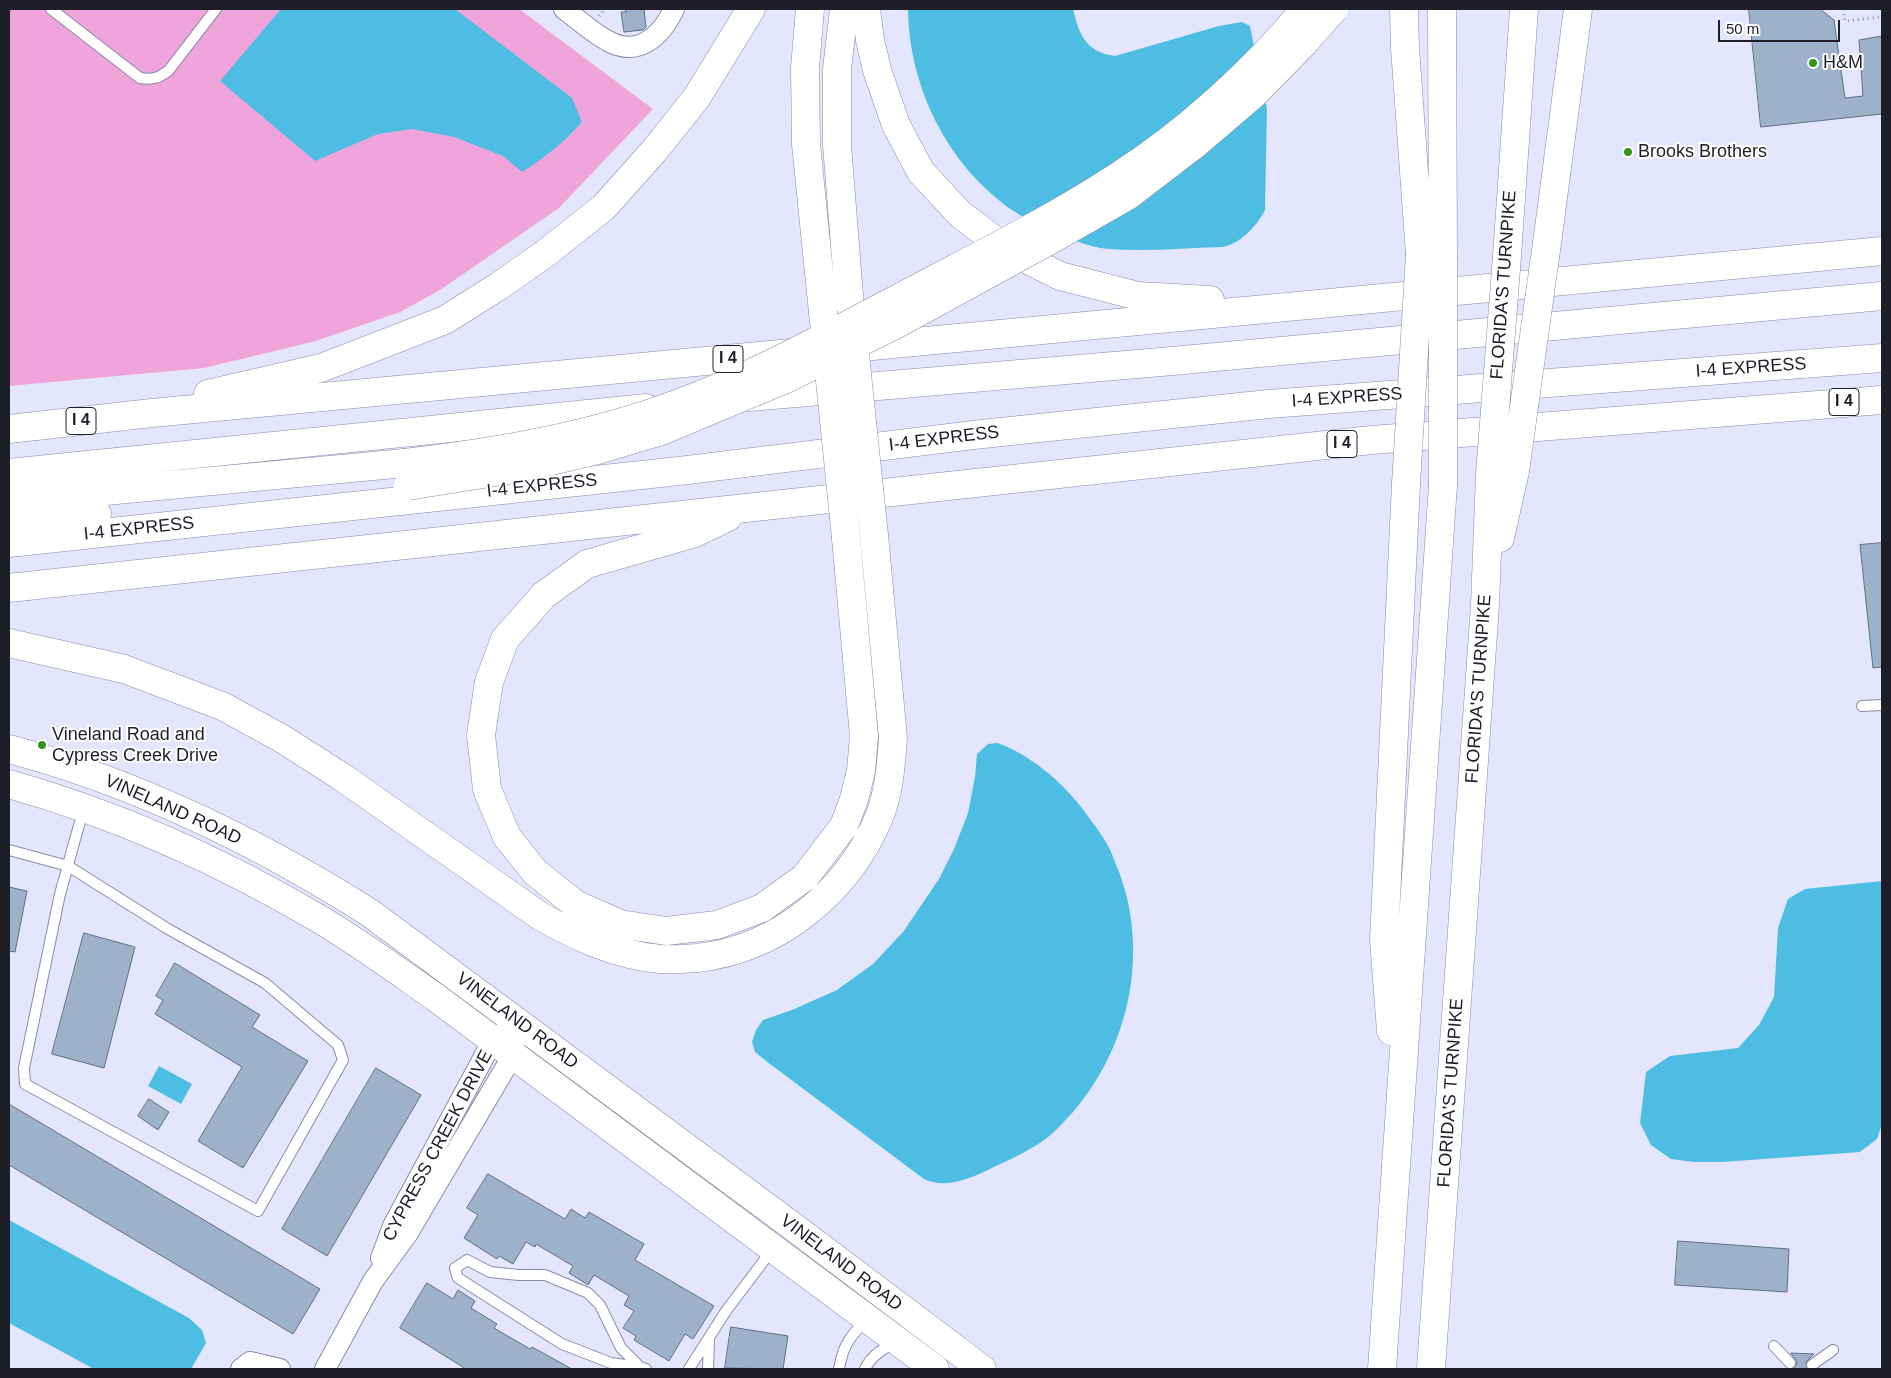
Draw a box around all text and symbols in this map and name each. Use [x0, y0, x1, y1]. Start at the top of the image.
scale bar [1721, 10, 1844, 42]
text: 50 m [1726, 20, 1759, 37]
place label: H&M [1823, 52, 1863, 74]
marker: H&M [1807, 57, 1819, 69]
place label: Brooks Brothers [1638, 141, 1767, 163]
marker: Brooks Brothers [1622, 146, 1634, 158]
street label: FLORIDA'S TURNPIKE [1487, 190, 1521, 380]
road number: I 4 [713, 346, 743, 372]
street label: I-4 EXPRESS [1695, 353, 1807, 383]
street label: I-4 EXPRESS [1291, 383, 1403, 413]
road number: I 4 [1829, 388, 1859, 416]
road number: I 4 [66, 408, 96, 434]
street label: I-4 EXPRESS [888, 422, 1000, 456]
road number: I 4 [1327, 430, 1357, 458]
street label: I-4 EXPRESS [486, 469, 598, 503]
street label: I-4 EXPRESS [83, 512, 195, 546]
street label: FLORIDA'S TURNPIKE [1462, 594, 1496, 784]
place label: Vineland Road and Cypress Creek Drive [52, 724, 218, 766]
marker: Vineland Road and Cypress Creek Drive [36, 739, 48, 751]
street label: VINELAND ROAD [101, 770, 245, 850]
street label: VINELAND ROAD [452, 968, 582, 1074]
street label: FLORIDA'S TURNPIKE [1434, 998, 1468, 1188]
street label: CYPRESS CREEK DRIVE [378, 1047, 498, 1245]
street label: VINELAND ROAD [776, 1210, 906, 1316]

